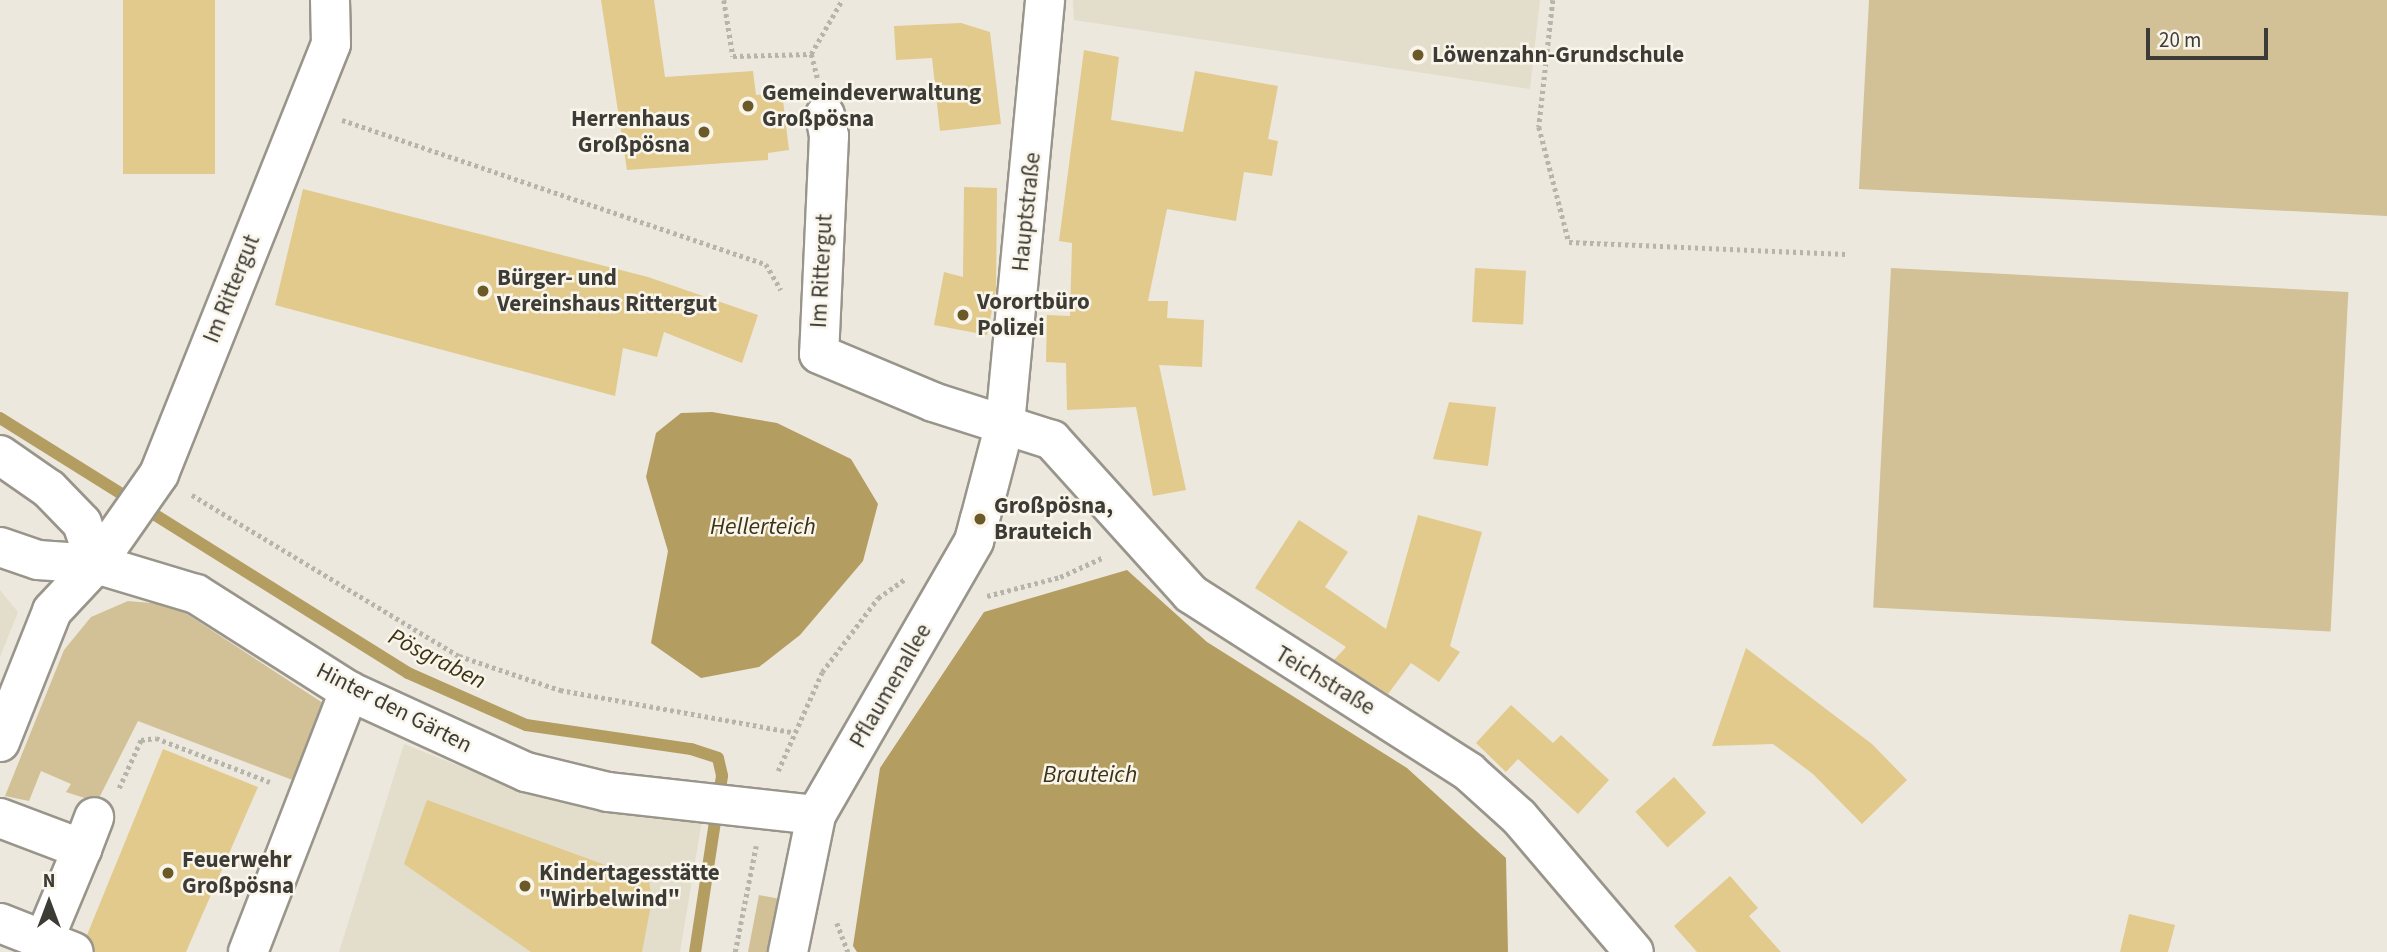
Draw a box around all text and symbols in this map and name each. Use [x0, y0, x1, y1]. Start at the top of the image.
scale bar [2149, 14, 2272, 58]
text: 20 m [2159, 25, 2201, 55]
place label: Löwenzahn-Grundschule [1432, 41, 1684, 69]
marker: Löwenzahn-Grundschule [1410, 47, 1426, 63]
place label: Gemeindeverwaltung Großpösna [762, 79, 981, 133]
marker: Gemeindeverwaltung Großpösna [740, 98, 756, 114]
place label: Herrenhaus Großpösna [571, 105, 690, 159]
marker: Herrenhaus Großpösna [696, 124, 712, 140]
street label: Hauptstraße [1007, 151, 1047, 273]
street label: Im Rittergut [805, 213, 839, 329]
street label: Im Rittergut [198, 231, 266, 347]
place label: Bürger- und Vereinshaus Rittergut [497, 264, 717, 318]
marker: Bürger- und Vereinshaus Rittergut [475, 283, 491, 299]
place label: Vorortbüro Polizei [977, 288, 1090, 342]
marker: Vorortbüro Polizei [955, 307, 971, 323]
place label: Großpösna, Brauteich [994, 492, 1113, 546]
marker: Großpösna, Brauteich [972, 511, 988, 527]
water label: Hellerteich [710, 513, 816, 541]
street label: Pflaumenallee [844, 619, 938, 753]
water label: Pösgraben [384, 622, 490, 696]
street label: Teichstraße [1270, 640, 1380, 722]
street label: Hinter den Gärten [311, 657, 477, 759]
water label: Brauteich [1043, 761, 1137, 789]
place label: Feuerwehr Großpösna [182, 846, 294, 900]
place label: Kindertagesstätte "Wirbelwind" [539, 859, 720, 913]
marker: Feuerwehr Großpösna [160, 865, 176, 881]
north arrow [14, 868, 84, 938]
text: N [43, 868, 55, 895]
marker: Kindertagesstätte "Wirbelwind" [517, 878, 533, 894]

